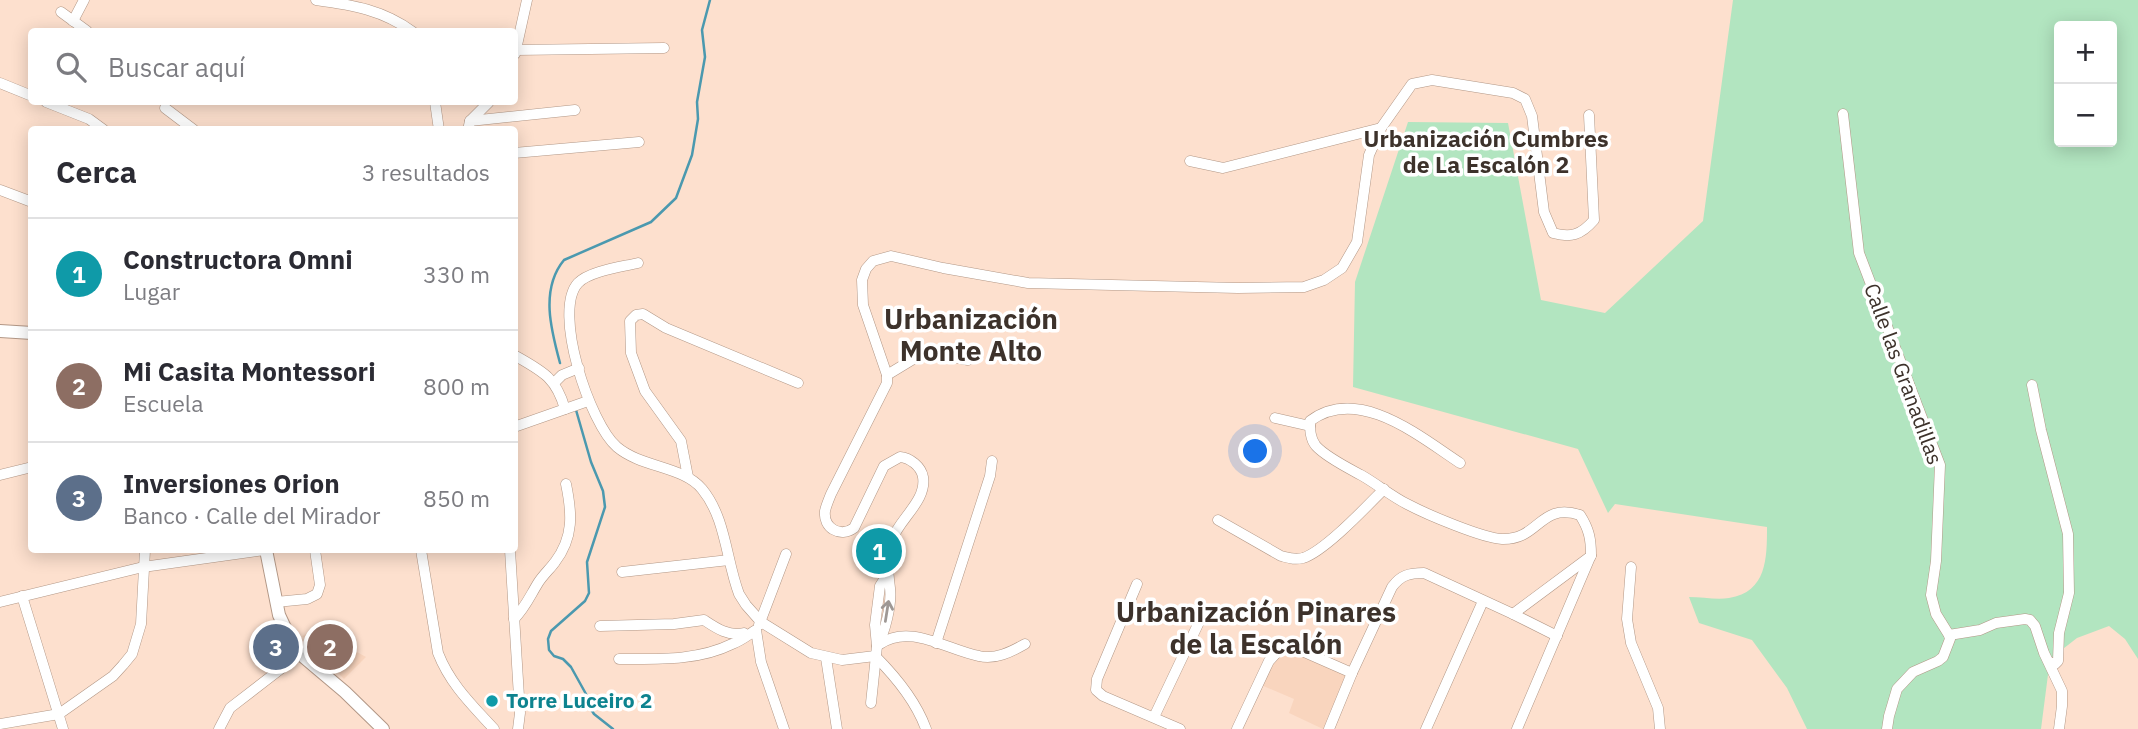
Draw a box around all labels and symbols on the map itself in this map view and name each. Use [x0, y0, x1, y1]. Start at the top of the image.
district label: Urbanización Cumbres de La Escalón 2 [1363, 123, 1609, 179]
street label: Calle las Granadillas [1858, 279, 1950, 468]
district label: Urbanización Monte Alto [884, 300, 1058, 369]
your location [1238, 434, 1272, 468]
pin: 1 [856, 525, 902, 577]
district label: Urbanización Pinares de la Escalón [1116, 593, 1396, 662]
one-way arrow [881, 600, 894, 623]
pin: 3 [253, 621, 299, 673]
pin: 2 [307, 621, 353, 673]
place label: Torre Luceiro 2 [506, 686, 652, 714]
marker: Torre Luceiro 2 [484, 693, 500, 709]

